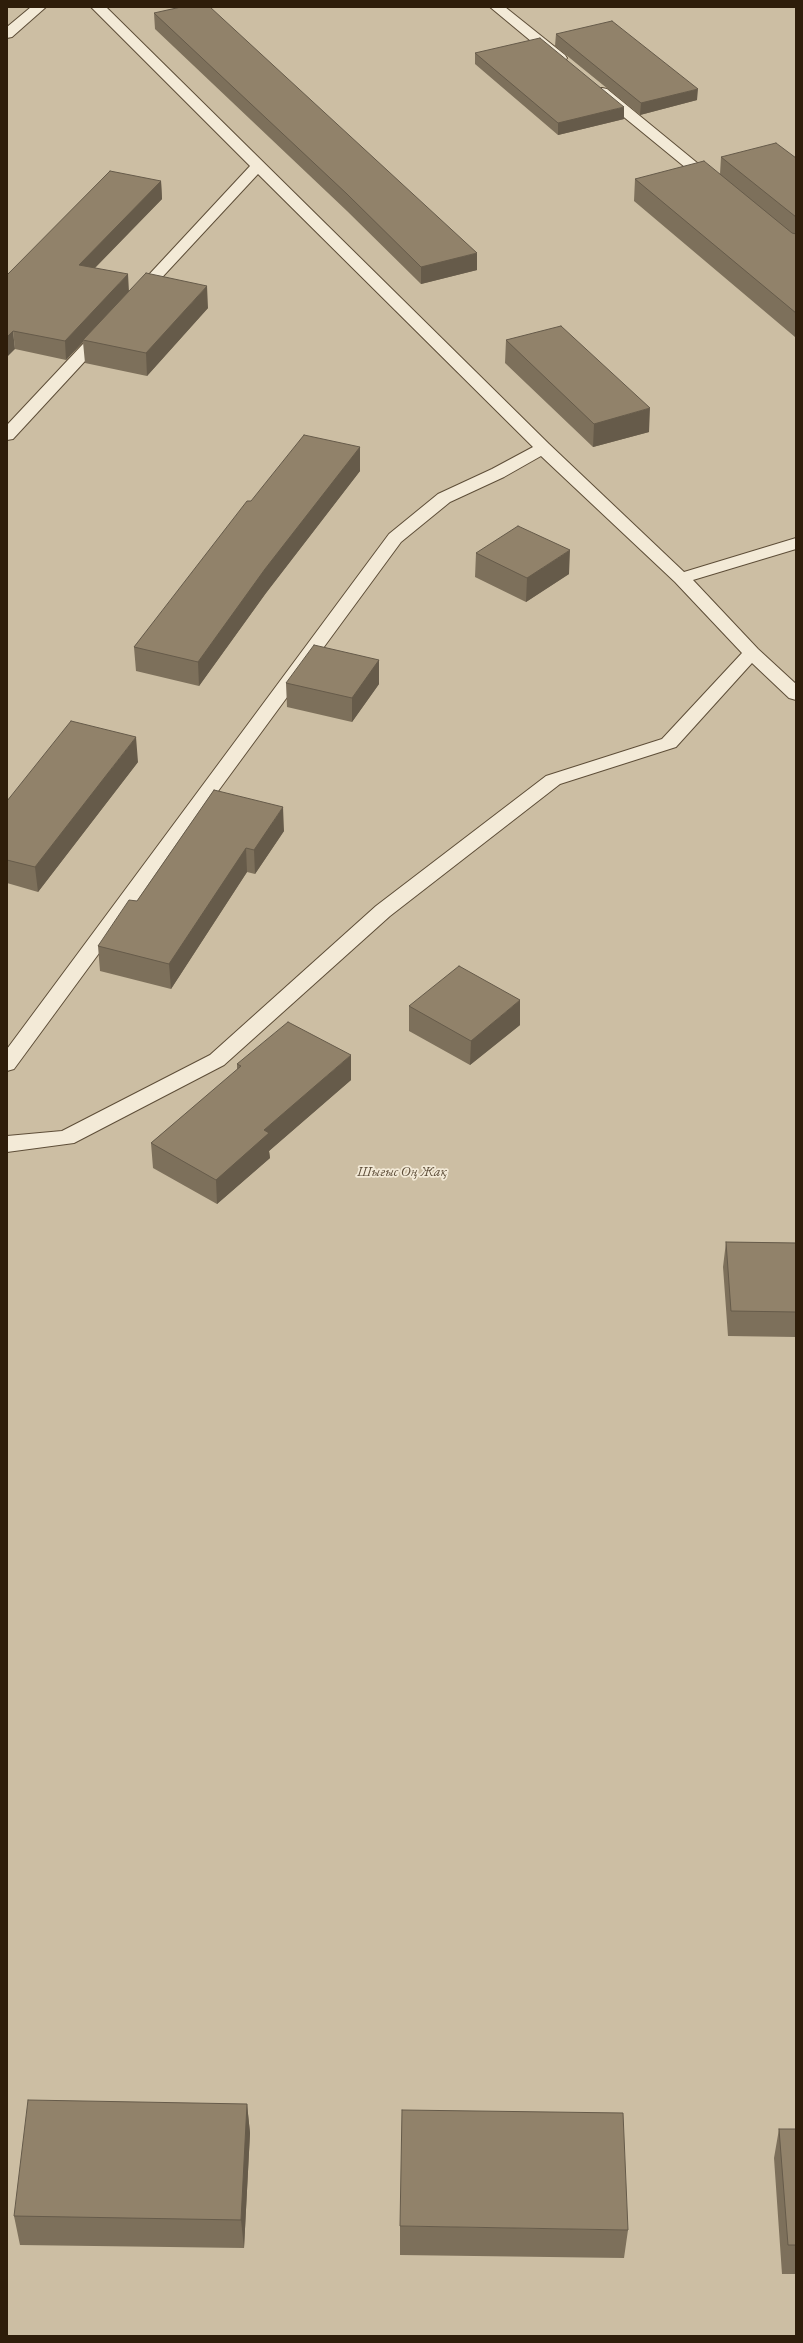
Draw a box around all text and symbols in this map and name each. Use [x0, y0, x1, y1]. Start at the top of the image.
park label: Шығыс Оң Жақ [357, 1164, 447, 1180]

